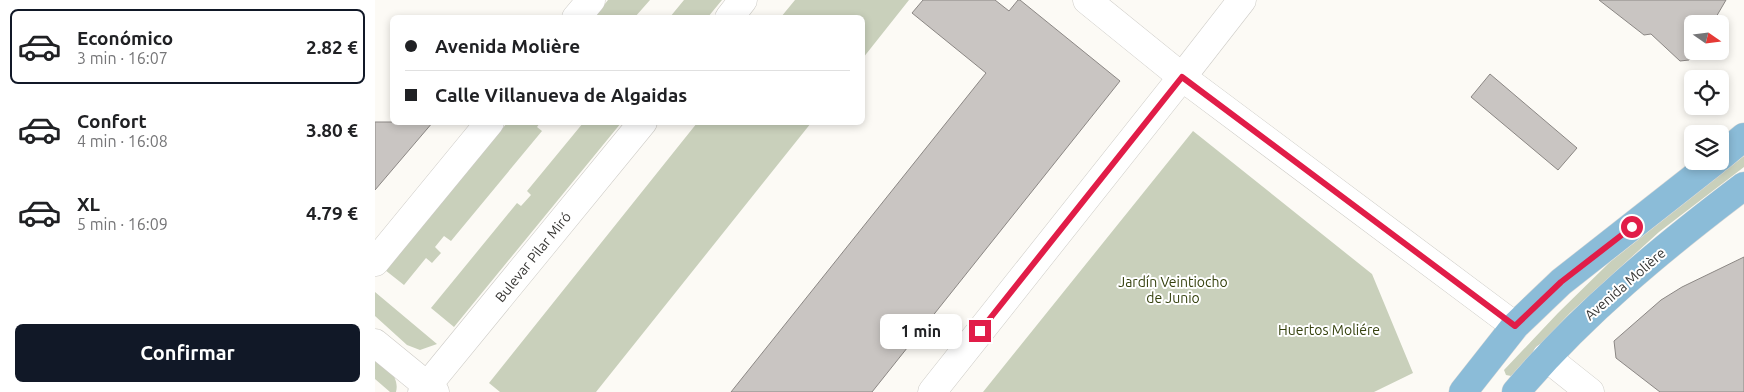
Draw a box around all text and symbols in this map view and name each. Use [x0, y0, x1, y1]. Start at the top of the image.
north arrow [1684, 15, 1729, 60]
map controls [1684, 15, 1729, 170]
icon: car [17, 24, 62, 69]
text: Económico [77, 27, 173, 49]
text: Avenida Molière [435, 35, 580, 57]
text: 2.82 € [306, 36, 358, 58]
text: 3 min · 16:07 [77, 49, 168, 67]
button: locate [1684, 70, 1729, 115]
text: Calle Villanueva de Algaidas [435, 84, 687, 106]
icon: car [17, 107, 62, 152]
text: Confort [77, 110, 147, 132]
text: 3.80 € [306, 119, 358, 141]
button: layers [1684, 125, 1729, 170]
text: 4 min · 16:08 [77, 132, 168, 150]
icon: car [17, 190, 62, 235]
text: XL [77, 193, 100, 215]
text: 4.79 € [306, 202, 358, 224]
street label: Bulevar Pilar Miró [492, 209, 574, 305]
text: 5 min · 16:09 [77, 215, 168, 233]
route start [1621, 216, 1643, 238]
street label: Avenida Molière [1581, 245, 1669, 323]
park label: Jardín Veintiocho de Junio [1118, 274, 1228, 306]
callout: 1 min [880, 314, 963, 348]
route end [969, 320, 991, 342]
text: 1 min [901, 322, 941, 340]
park label: Huertos Moliére [1278, 322, 1380, 338]
button: Confirmar [15, 324, 360, 382]

